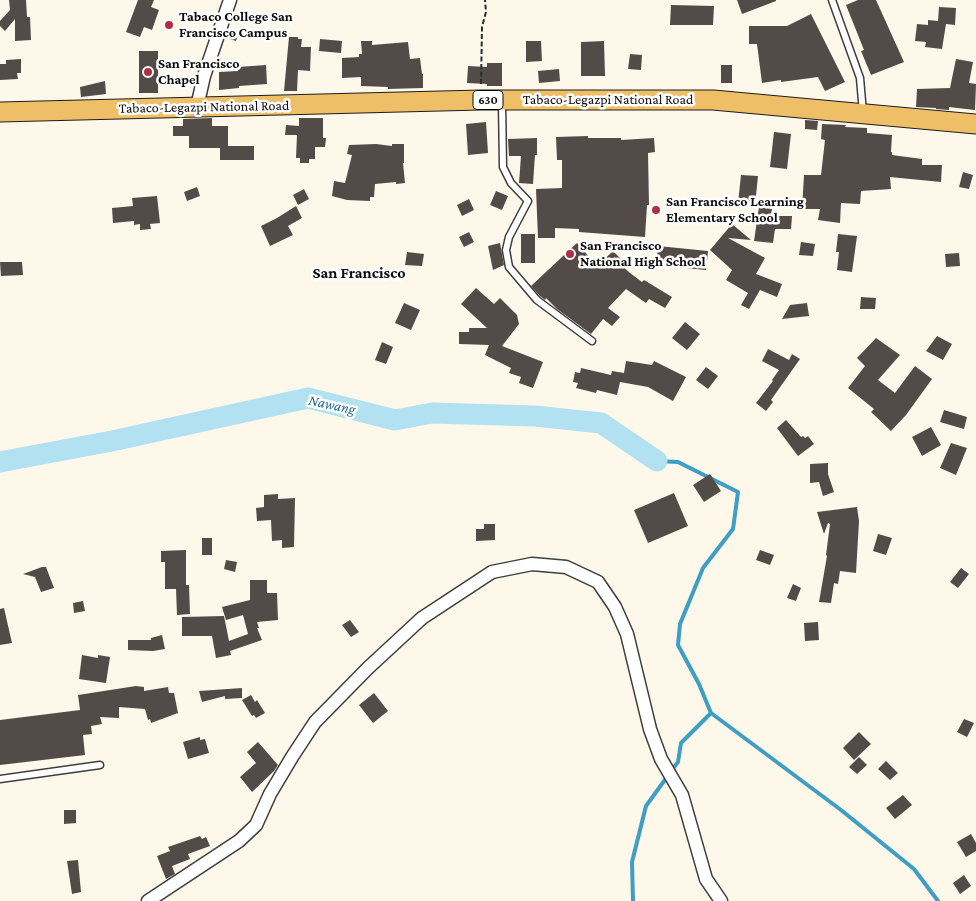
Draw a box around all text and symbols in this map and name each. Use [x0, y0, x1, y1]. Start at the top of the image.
place label: Tabaco College San Francisco Campus [179, 9, 293, 41]
marker: Tabaco College San Francisco Campus [163, 19, 175, 31]
place label: San Francisco Chapel [158, 56, 239, 88]
marker: San Francisco Chapel [142, 66, 154, 78]
road number: 630 [473, 90, 503, 110]
street label: Tabaco-Legazpi National Road [523, 92, 693, 108]
street label: Tabaco-Legazpi National Road [119, 97, 289, 117]
place label: San Francisco Learning Elementary School [666, 194, 804, 226]
marker: San Francisco Learning Elementary School [650, 204, 662, 216]
place label: San Francisco National High School [580, 238, 706, 270]
marker: San Francisco National High School [564, 248, 576, 260]
district label: San Francisco [312, 263, 406, 283]
water label: Nawang [307, 391, 357, 419]

